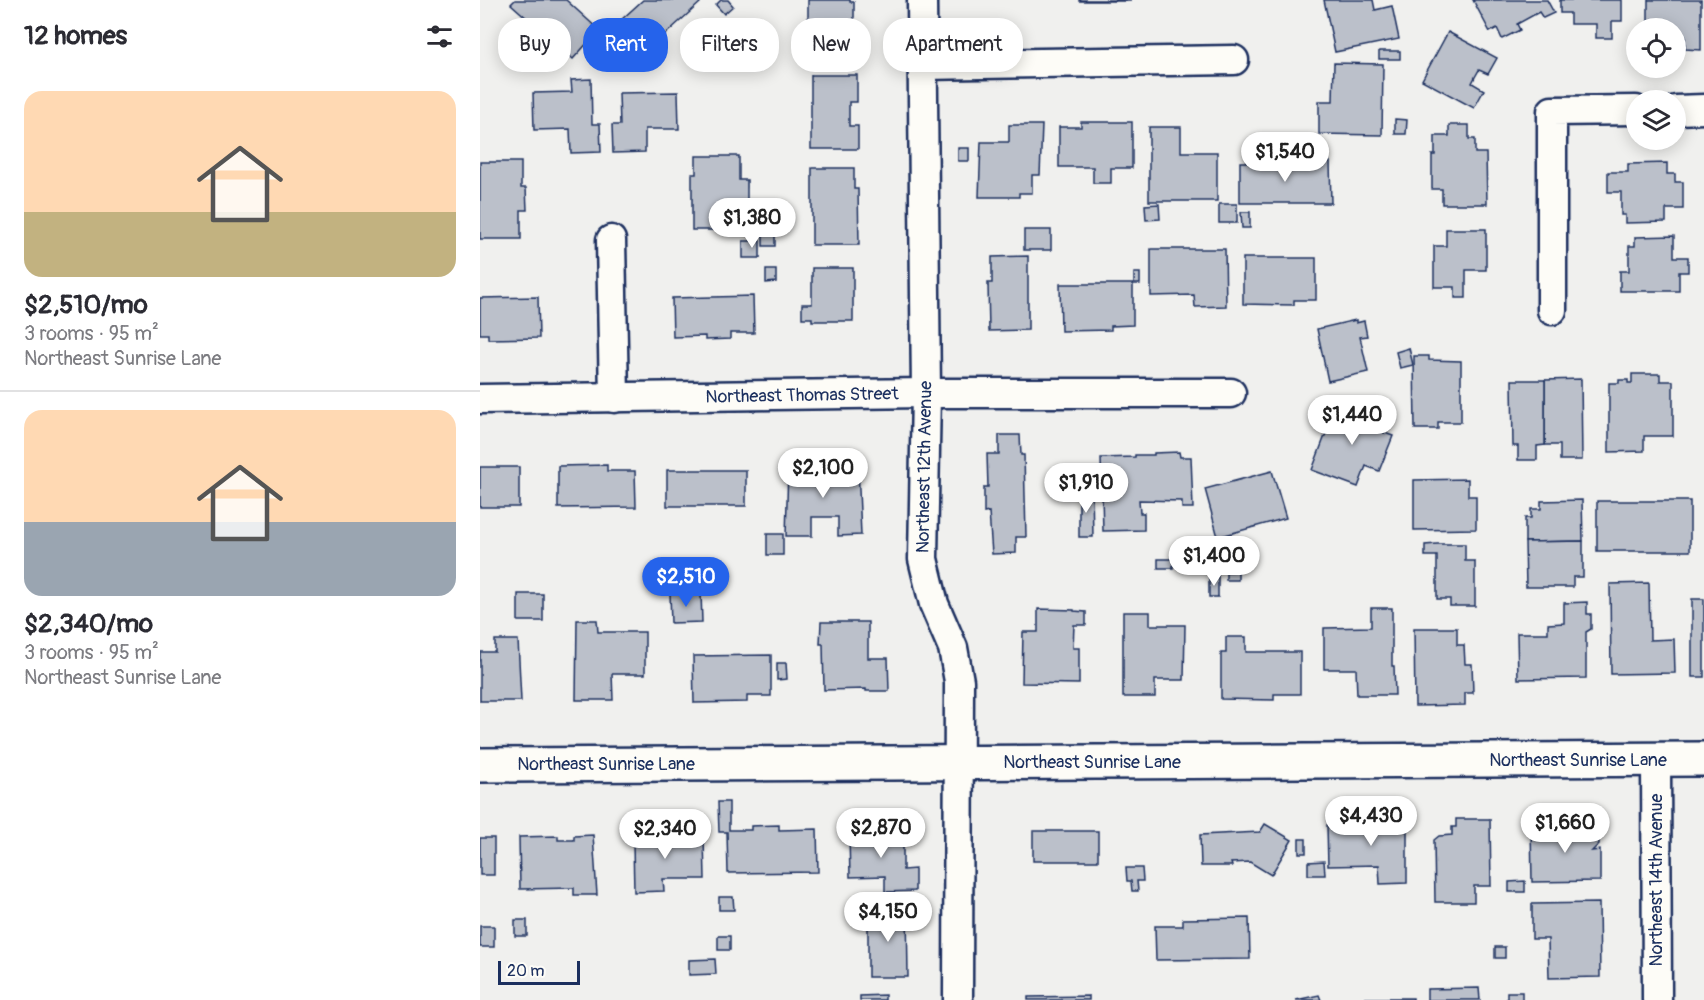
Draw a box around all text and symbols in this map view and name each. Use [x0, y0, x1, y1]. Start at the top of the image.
chip: Buy [498, 18, 571, 72]
chip: Rent [583, 18, 668, 72]
chip: Filters [680, 18, 779, 72]
chip: New [791, 18, 871, 72]
chip: Apartment [883, 18, 1023, 72]
map controls [1626, 18, 1686, 150]
button: locate [1626, 18, 1686, 78]
text: 12 homes [24, 20, 127, 52]
icon: filters [423, 20, 456, 53]
button: layers [1626, 90, 1686, 150]
icon: home [186, 130, 294, 238]
pin: $1,540 [1236, 132, 1334, 183]
text: $1,540 [1255, 139, 1315, 164]
pin: $1,380 [703, 198, 801, 249]
text: $1,380 [723, 205, 781, 230]
text: $2,510/mo [24, 289, 148, 321]
text: 3 rooms · 95 m² [24, 321, 159, 346]
text: Northeast Sunrise Lane [24, 346, 221, 371]
street label: Northeast 12th Avenue [911, 380, 938, 553]
street label: Northeast Thomas Street [705, 382, 899, 409]
pin: $1,440 [1303, 395, 1401, 446]
text: $1,440 [1322, 402, 1382, 427]
pin: $2,100 [774, 448, 872, 499]
icon: home [186, 449, 294, 557]
text: $2,100 [792, 455, 854, 480]
pin: $1,910 [1037, 463, 1135, 514]
text: $1,910 [1058, 470, 1114, 495]
pin: $1,400 [1165, 536, 1263, 587]
text: $1,400 [1183, 543, 1245, 568]
pin: $2,510 [637, 557, 735, 608]
text: $2,510 [656, 564, 716, 589]
text: $2,340/mo [24, 608, 153, 640]
text: 3 rooms · 95 m² [24, 640, 159, 665]
text: Northeast Sunrise Lane [24, 665, 221, 690]
street label: Northeast Sunrise Lane [1489, 749, 1667, 772]
street label: Northeast Sunrise Lane [1003, 751, 1181, 774]
street label: Northeast Sunrise Lane [517, 753, 695, 776]
street label: Northeast 14th Avenue [1645, 793, 1668, 966]
pin: $4,430 [1322, 796, 1420, 847]
text: $4,430 [1339, 803, 1403, 828]
pin: $1,660 [1516, 803, 1614, 854]
pin: $2,870 [832, 808, 930, 859]
pin: $2,340 [616, 809, 714, 860]
text: $1,660 [1535, 810, 1595, 835]
text: $2,870 [850, 815, 912, 840]
text: $2,340 [633, 816, 697, 841]
pin: $4,150 [839, 892, 937, 943]
text: $4,150 [858, 899, 918, 924]
scale bar [498, 958, 580, 986]
text: 20 m [507, 961, 545, 981]

